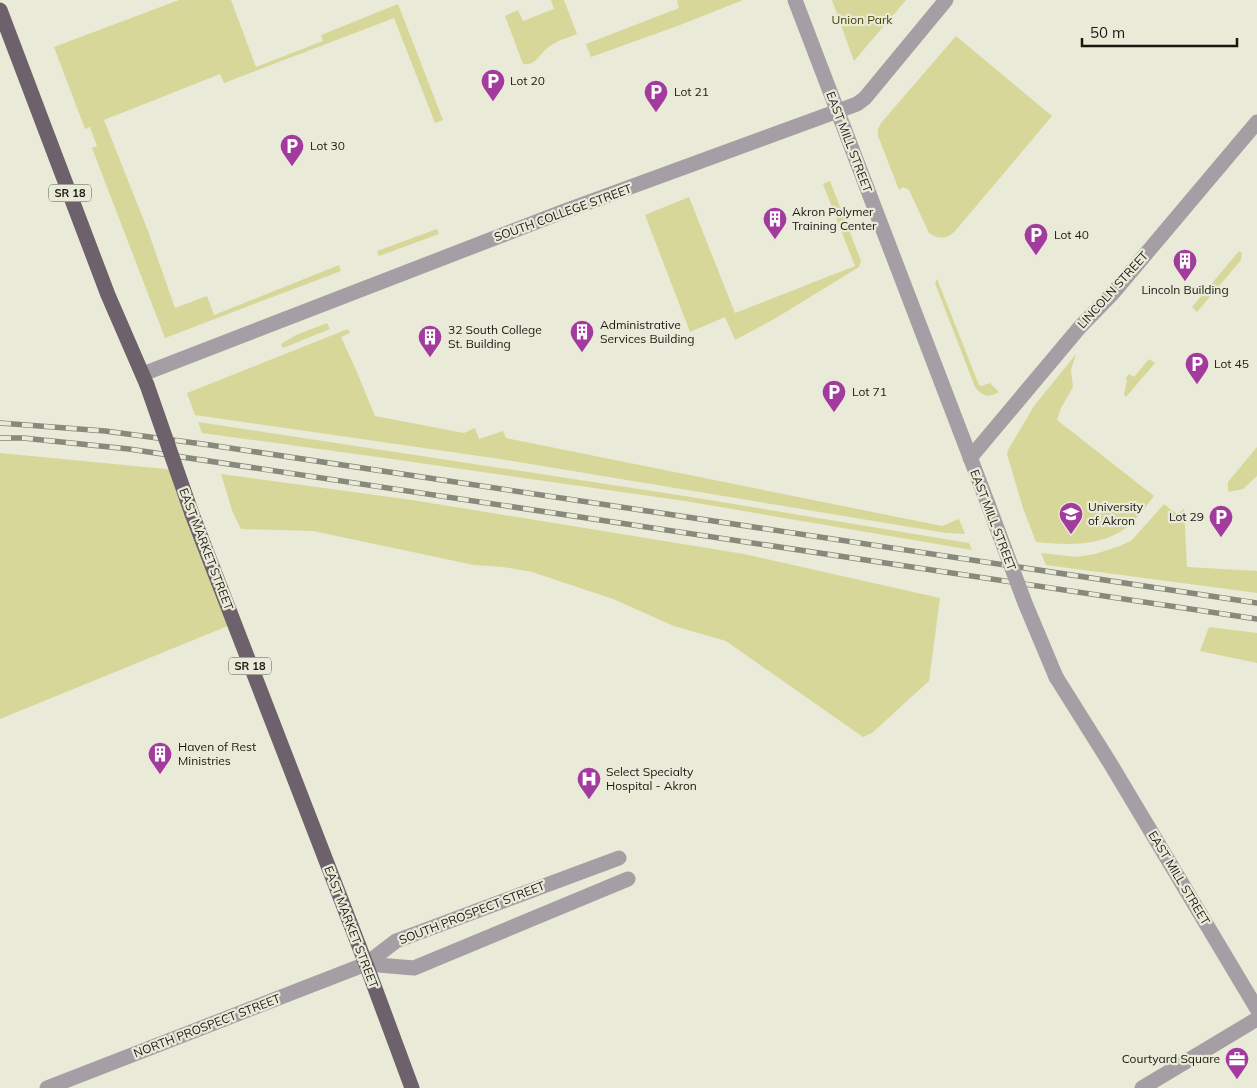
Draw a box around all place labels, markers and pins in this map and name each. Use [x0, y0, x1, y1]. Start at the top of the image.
parking icon: Lot 20 [480, 68, 506, 102]
place label: Lot 20 [510, 73, 545, 88]
parking icon: Lot 21 [643, 79, 669, 113]
place label: Lot 21 [674, 84, 709, 99]
parking icon: Lot 30 [279, 133, 305, 167]
place label: Lot 30 [310, 138, 345, 153]
place label: Akron Polymer Training Center [792, 204, 877, 233]
building icon: Akron Polymer Training Center [762, 206, 788, 240]
parking icon: Lot 40 [1023, 222, 1049, 256]
place label: Lot 40 [1054, 227, 1089, 242]
building icon: Lincoln Building [1172, 248, 1198, 282]
place label: Lincoln Building [1141, 282, 1229, 297]
place label: Administrative Services Building [600, 317, 695, 346]
building icon: Administrative Services Building [569, 319, 595, 353]
place label: 32 South College St. Building [448, 322, 542, 351]
building icon: 32 South College St. Building [417, 324, 443, 358]
parking icon: Lot 45 [1184, 351, 1210, 385]
place label: Lot 45 [1214, 356, 1249, 371]
parking icon: Lot 71 [821, 379, 847, 413]
place label: Lot 71 [852, 384, 887, 399]
place label: University of Akron [1088, 499, 1144, 528]
school or university icon: University of Akron [1058, 501, 1084, 535]
parking icon: Lot 29 [1208, 504, 1234, 538]
place label: Lot 29 [1169, 509, 1204, 524]
place label: Haven of Rest Ministries [178, 739, 256, 768]
building icon: Haven of Rest Ministries [147, 741, 173, 775]
place label: Select Specialty Hospital - Akron [606, 764, 697, 793]
hospital icon: Select Specialty Hospital - Akron [576, 766, 602, 800]
office icon: Courtyard Square [1224, 1046, 1250, 1080]
place label: Courtyard Square [1122, 1051, 1220, 1066]

